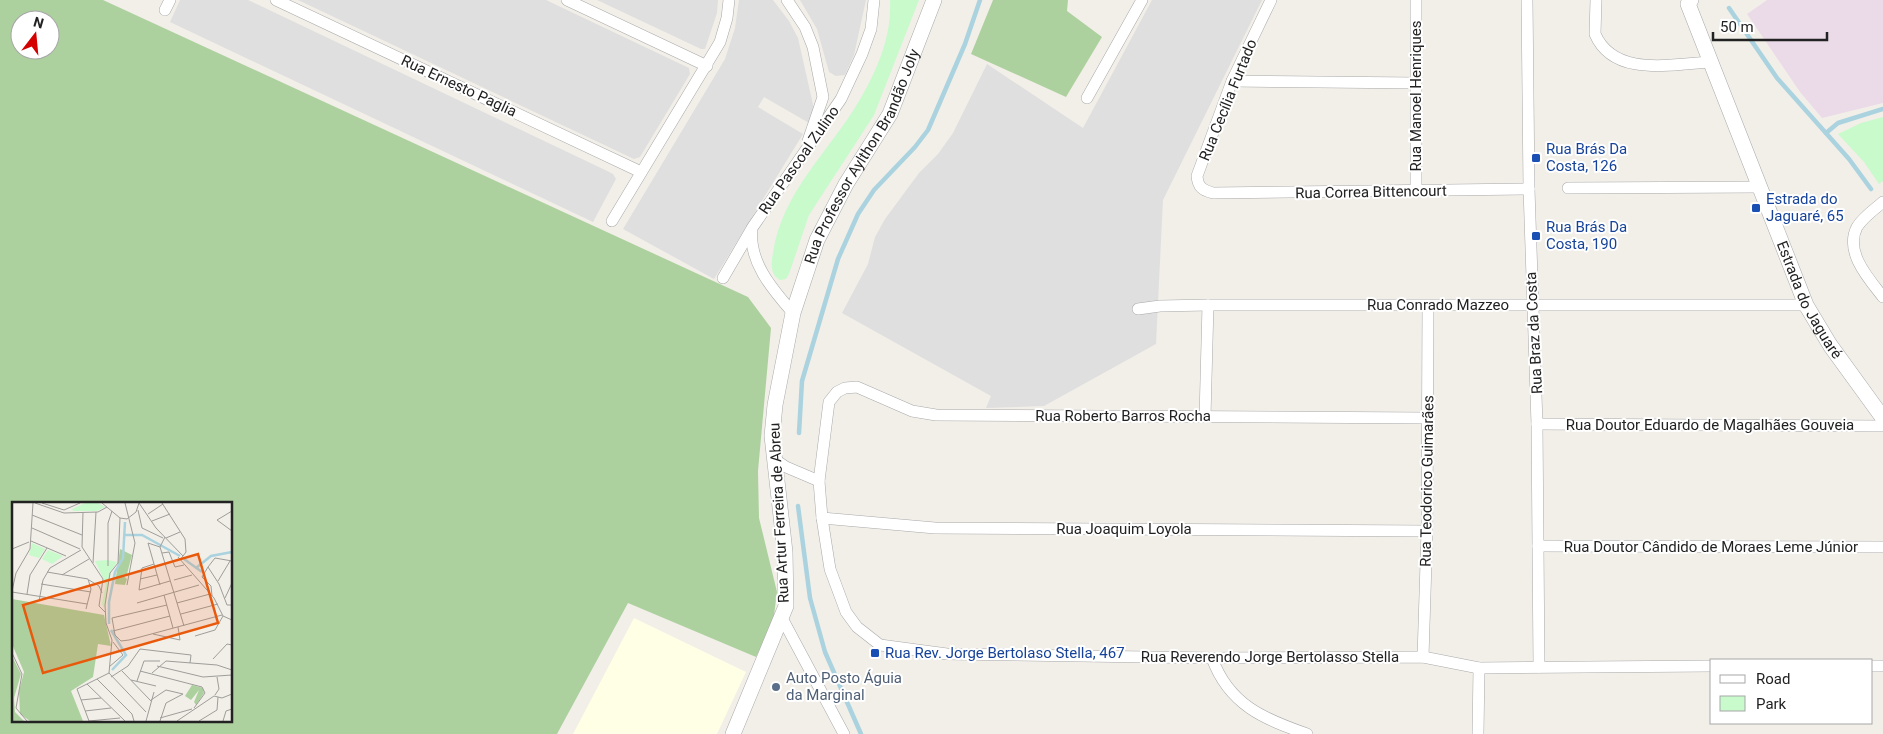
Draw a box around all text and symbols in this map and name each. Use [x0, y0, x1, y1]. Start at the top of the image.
north arrow [10, 10, 60, 60]
scale bar [1713, 10, 1827, 42]
text: N [32, 13, 46, 32]
text: 50 m [1720, 18, 1754, 36]
street label: Rua Manoel Henriques [1407, 21, 1425, 171]
street label: Rua Cecília Furtado [1195, 36, 1261, 164]
street label: Rua Professor Aylthon Brandão Joly [801, 46, 923, 266]
street label: Rua Ernesto Paglia [398, 51, 520, 121]
street label: Rua Pascoal Zulino [755, 102, 843, 218]
place label: Rua Brás Da Costa, 126 [1546, 140, 1627, 175]
marker: Rua Brás Da Costa, 126 [1530, 152, 1542, 164]
street label: Rua Correa Bittencourt [1295, 182, 1447, 202]
place label: Estrada do Jaguaré, 65 [1766, 190, 1844, 225]
marker: Estrada do Jaguaré, 65 [1750, 202, 1762, 214]
place label: Rua Brás Da Costa, 190 [1546, 218, 1627, 253]
marker: Rua Brás Da Costa, 190 [1530, 230, 1542, 242]
street label: Estrada do Jaguaré [1773, 238, 1846, 362]
street label: Rua Braz da Costa [1522, 271, 1546, 395]
street label: Rua Conrado Mazzeo [1367, 296, 1509, 314]
street label: Rua Teodorico Guimarães [1417, 395, 1437, 567]
street label: Rua Roberto Barros Rocha [1035, 407, 1211, 425]
street label: Rua Doutor Eduardo de Magalhães Gouveia [1566, 416, 1854, 434]
street label: Rua Artur Ferreira de Abreu [765, 422, 793, 604]
inset map [12, 502, 232, 722]
street label: Rua Joaquim Loyola [1056, 520, 1192, 538]
street label: Rua Doutor Cândido de Moraes Leme Júnior [1564, 538, 1858, 556]
place label: Rua Rev. Jorge Bertolaso Stella, 467 [885, 644, 1125, 662]
marker: Rua Rev. Jorge Bertolaso Stella, 467 [869, 647, 881, 659]
street label: Rua Reverendo Jorge Bertolasso Stella [1141, 648, 1399, 666]
legend [1710, 659, 1873, 724]
place label: Auto Posto Águia da Marginal [786, 669, 902, 704]
text: Road [1756, 670, 1790, 688]
marker: Auto Posto Águia da Marginal [770, 681, 782, 693]
text: Park [1756, 695, 1787, 713]

